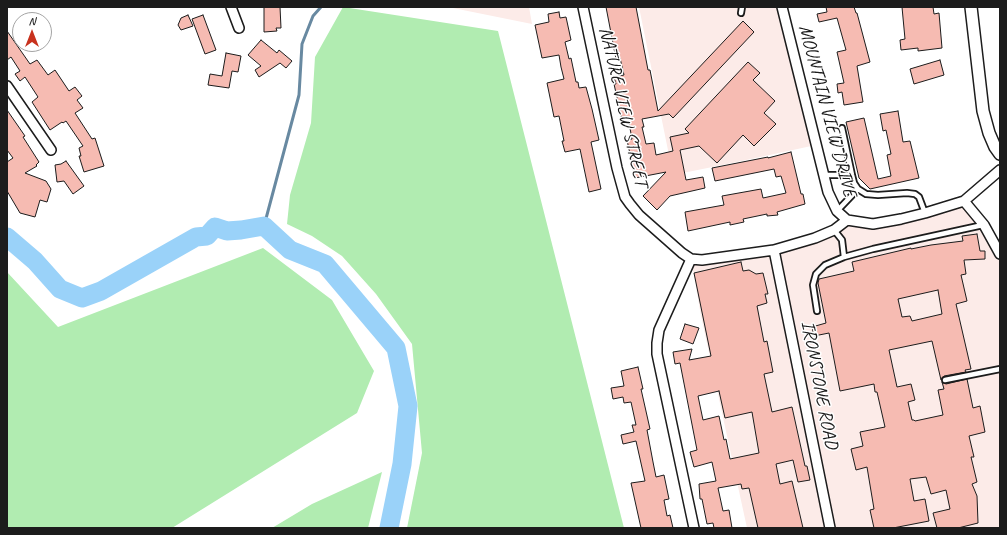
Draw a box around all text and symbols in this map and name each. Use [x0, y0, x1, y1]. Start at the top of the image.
north arrow [12, 12, 52, 52]
text: N [29, 14, 35, 28]
street label: MOUNTAIN VIEW DRIVE [793, 22, 861, 200]
street label: NATURE VIEW STREET [594, 25, 652, 189]
street label: IRONSTONE ROAD [795, 319, 843, 451]

